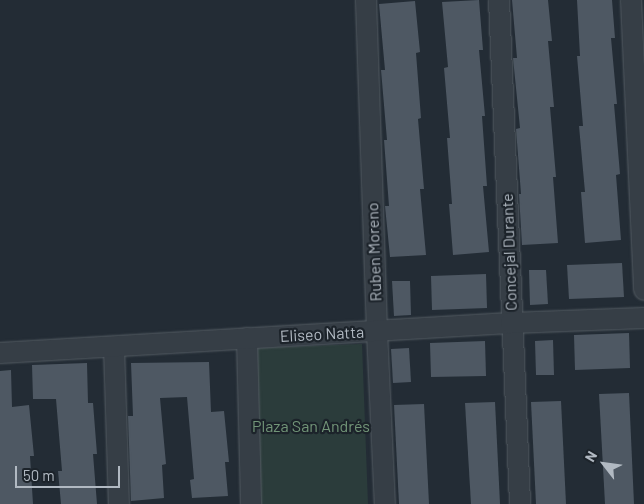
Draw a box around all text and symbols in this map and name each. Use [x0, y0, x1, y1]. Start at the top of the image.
street label: Concejal Durante [497, 193, 521, 311]
street label: Ruben Moreno [363, 202, 385, 302]
street label: Eliseo Natta [279, 322, 365, 346]
park label: Plaza San Andrés [252, 416, 370, 436]
north arrow [579, 439, 629, 489]
text: N [581, 448, 600, 465]
scale bar [18, 456, 122, 488]
text: 50 m [23, 466, 55, 484]

